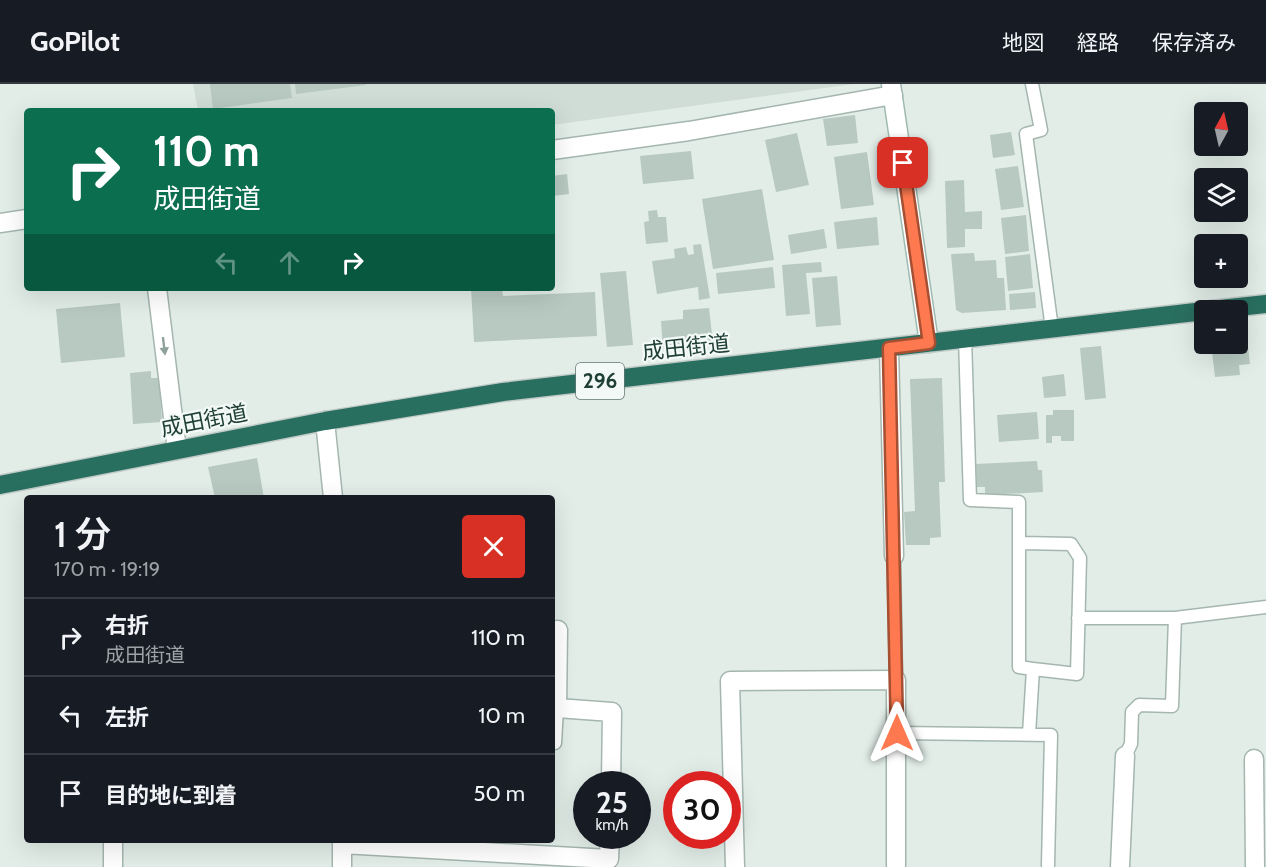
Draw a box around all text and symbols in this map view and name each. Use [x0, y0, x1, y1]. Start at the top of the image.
text: GoPilot [30, 24, 120, 58]
text: 地図 [1002, 30, 1044, 55]
text: 経路 [1077, 30, 1119, 55]
text: 保存済み [1152, 30, 1236, 55]
north arrow [1194, 102, 1248, 156]
map controls [1194, 102, 1248, 354]
text: 110 m [153, 125, 260, 177]
icon: right [54, 132, 132, 210]
pin [877, 137, 928, 188]
icon: arrive [886, 146, 919, 179]
button: layers [1194, 168, 1248, 222]
text: 成田街道 [153, 182, 261, 215]
button: + [1194, 234, 1248, 288]
icon: left [210, 246, 243, 279]
icon: ahead [273, 246, 306, 279]
icon: right [336, 246, 369, 279]
button: − [1194, 300, 1248, 354]
street label: 成田街道 [641, 329, 731, 366]
one-way arrow [159, 337, 169, 356]
road number: 296 [576, 363, 624, 399]
street label: 成田街道 [158, 399, 250, 442]
text: 1 分 [54, 512, 111, 556]
button: close [462, 515, 525, 578]
text: 170 m · 19:19 [54, 557, 160, 581]
text: 右折 [105, 612, 149, 639]
icon: right [54, 621, 87, 654]
text: 110 m [471, 624, 525, 651]
text: 成田街道 [105, 643, 185, 667]
icon: left [54, 699, 87, 732]
position arrow [865, 701, 929, 765]
text: 10 m [478, 702, 525, 729]
text: 左折 [105, 704, 149, 731]
speed limit sign: 30 [663, 771, 741, 849]
icon: arrive [54, 777, 87, 810]
text: 50 m [473, 780, 525, 807]
text: 目的地に到着 [105, 782, 237, 809]
text: 25 [596, 784, 628, 821]
text: km/h [596, 816, 628, 834]

